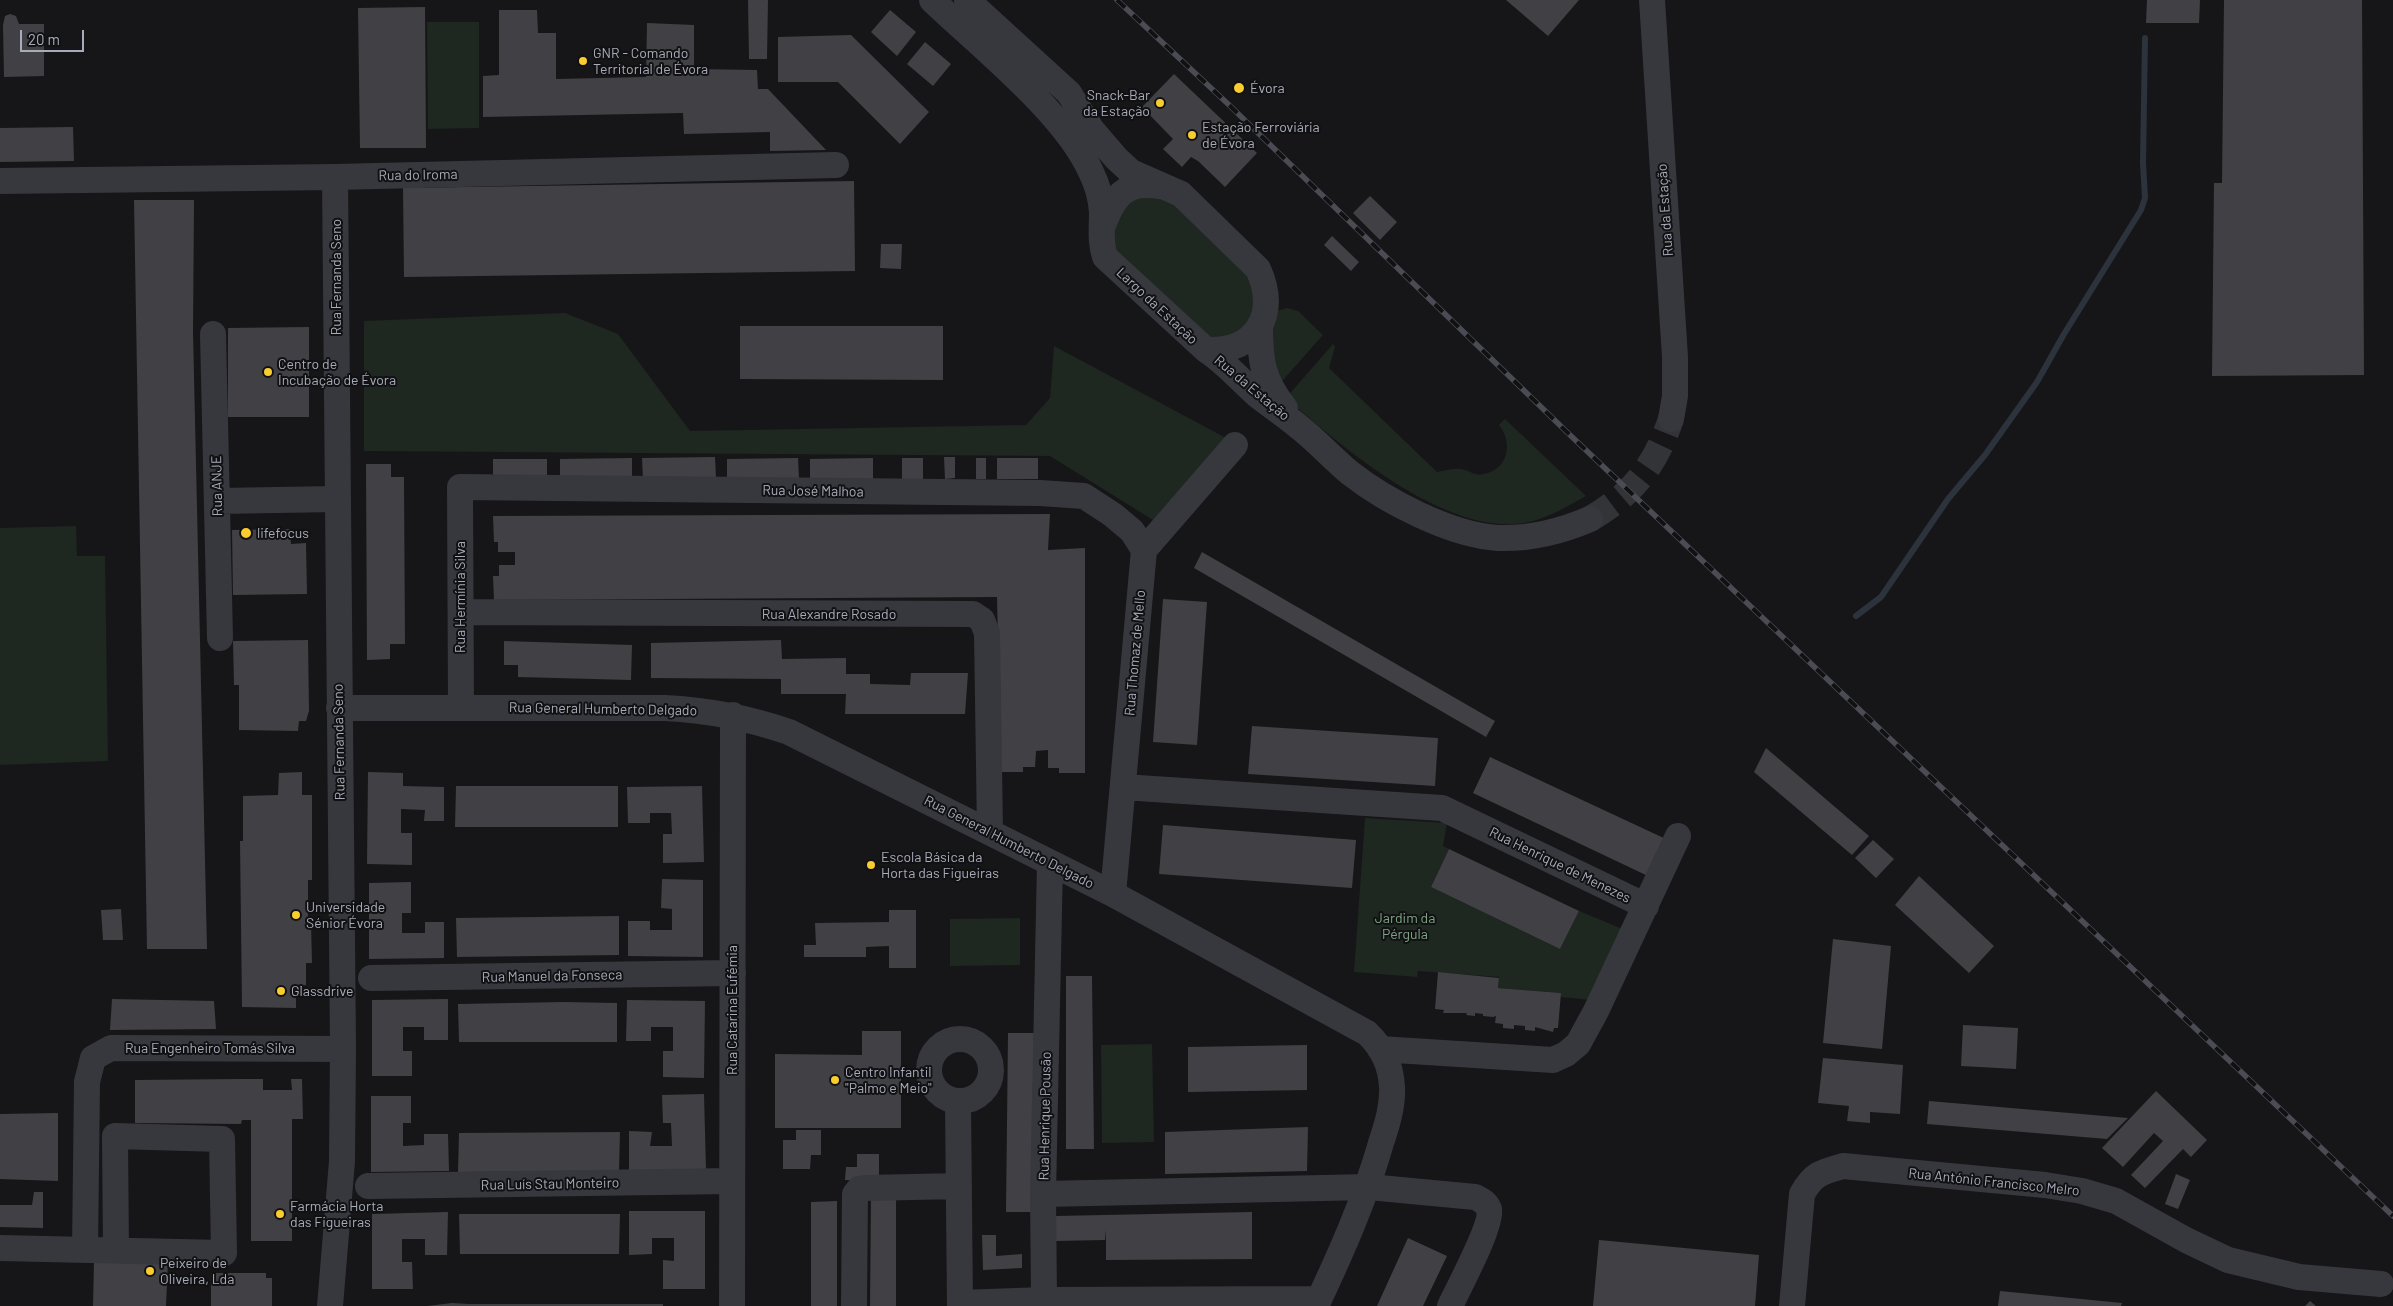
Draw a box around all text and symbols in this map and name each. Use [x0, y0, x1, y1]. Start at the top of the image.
scale bar [22, 20, 86, 52]
text: 20 m [28, 30, 60, 48]
place label: GNR - Comando Territorial de Évora [593, 45, 708, 78]
marker: GNR - Comando Territorial de Évora [577, 55, 589, 67]
place label: Évora [1250, 80, 1285, 96]
marker: Évora [1232, 81, 1246, 95]
place label: Snack-Bar da Estação [1083, 87, 1150, 120]
marker: Snack-Bar da Estação [1154, 97, 1166, 109]
place label: Estação Ferroviária de Évora [1202, 119, 1320, 152]
marker: Estação Ferroviária de Évora [1186, 129, 1198, 141]
street label: Rua da Estação [1653, 163, 1677, 257]
street label: Rua do Iroma [378, 166, 458, 184]
street label: Rua Fernanda Seno [328, 219, 344, 335]
street label: Largo da Estação [1113, 264, 1201, 348]
street label: Rua da Estação [1211, 352, 1293, 424]
place label: Centro de Incubação de Évora [278, 356, 396, 388]
marker: Centro de Incubação de Évora [262, 366, 274, 378]
street label: Rua ANJE [208, 456, 226, 516]
street label: Rua José Malhoa [762, 482, 864, 500]
place label: lifefocus [257, 525, 309, 541]
marker: lifefocus [239, 526, 253, 540]
street label: Rua Hermínia Silva [452, 541, 468, 653]
street label: Rua Thomaz de Mello [1121, 589, 1149, 717]
street label: Rua Alexandre Rosado [762, 606, 896, 622]
street label: Rua Fernanda Seno [330, 684, 348, 800]
street label: Rua General Humberto Delgado [509, 699, 697, 719]
street label: Rua General Humberto Delgado [921, 792, 1097, 892]
street label: Rua Henrique de Menezes [1487, 823, 1633, 907]
place label: Escola Básica da Horta das Figueiras [881, 849, 999, 882]
marker: Escola Básica da Horta das Figueiras [865, 859, 877, 871]
place label: Universidade Sénior Évora [306, 899, 385, 932]
marker: Universidade Sénior Évora [290, 909, 302, 921]
park label: Jardim da Pérgula [1375, 910, 1435, 942]
street label: Rua Catarina Eufémia [724, 945, 740, 1075]
street label: Rua Manuel da Fonseca [482, 966, 622, 986]
place label: Glassdrive [291, 983, 353, 999]
marker: Glassdrive [275, 985, 287, 997]
street label: Rua Engenheiro Tomás Silva [125, 1040, 295, 1056]
street label: Rua Henrique Pousão [1035, 1051, 1055, 1181]
place label: Centro Infantil "Palmo e Meio" [845, 1064, 932, 1096]
marker: Centro Infantil "Palmo e Meio" [829, 1074, 841, 1086]
street label: Rua António Francisco Melro [1908, 1165, 2080, 1199]
street label: Rua Luís Stau Monteiro [481, 1174, 619, 1194]
place label: Farmácia Horta das Figueiras [290, 1198, 384, 1230]
marker: Farmácia Horta das Figueiras [274, 1208, 286, 1220]
place label: Peixeiro de Oliveira, Lda [160, 1255, 234, 1288]
marker: Peixeiro de Oliveira, Lda [144, 1265, 156, 1277]

